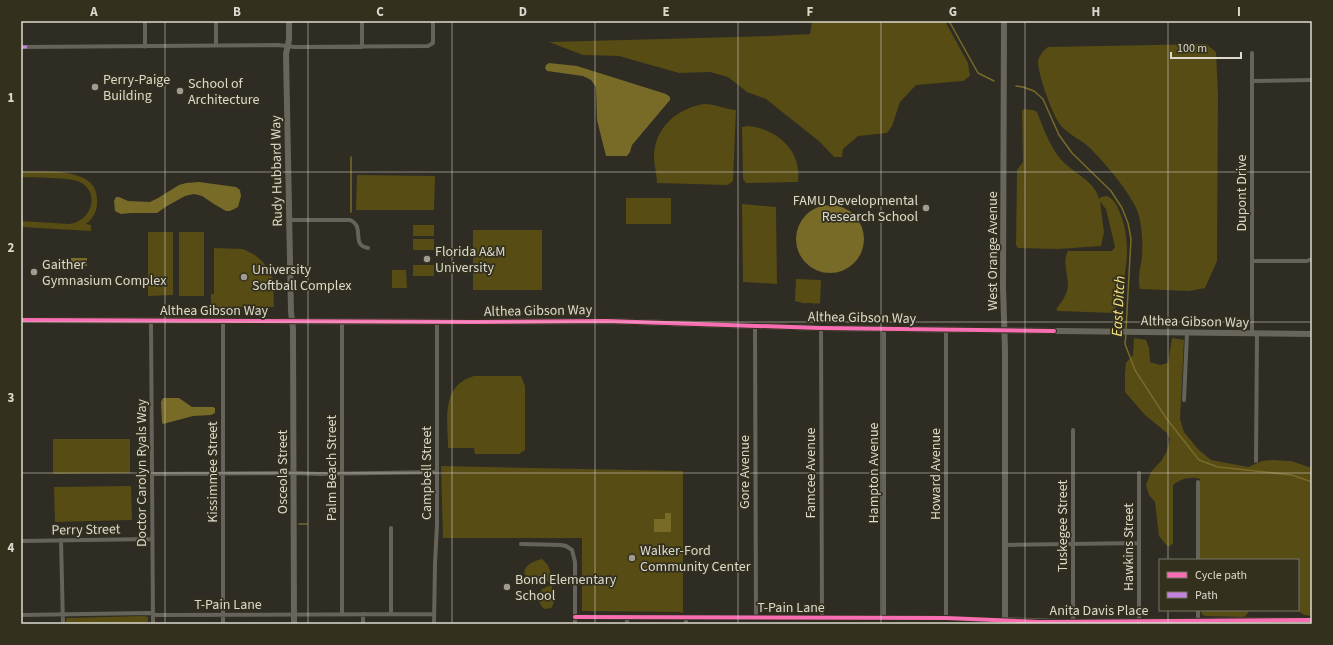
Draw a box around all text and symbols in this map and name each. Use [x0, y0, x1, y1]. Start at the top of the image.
text: A [89, 3, 98, 21]
text: B [233, 3, 241, 21]
text: C [376, 3, 384, 21]
text: D [519, 3, 527, 21]
text: E [662, 3, 670, 21]
text: F [807, 3, 814, 21]
text: G [949, 3, 957, 21]
text: H [1092, 3, 1100, 21]
text: I [1237, 3, 1241, 21]
scale bar [1171, 34, 1241, 60]
text: 100 m [1177, 40, 1207, 57]
place label: Perry-Paige Building [103, 70, 170, 106]
place label: School of Architecture [188, 74, 260, 110]
marker: Perry-Paige Building [90, 82, 100, 92]
marker: School of Architecture [175, 86, 185, 96]
text: 1 [8, 89, 15, 107]
street label: Rudy Hubbard Way [266, 115, 288, 227]
street label: Dupont Drive [1232, 154, 1252, 232]
place label: FAMU Developmental Research School [793, 191, 918, 227]
street label: West Orange Avenue [983, 191, 1003, 311]
marker: FAMU Developmental Research School [921, 203, 931, 213]
text: 2 [8, 239, 15, 257]
place label: Florida A&M University [435, 242, 505, 278]
marker: Florida A&M University [422, 254, 432, 264]
place label: Gaither Gymnasium Complex [42, 255, 167, 291]
place label: University Softball Complex [252, 260, 352, 296]
marker: Gaither Gymnasium Complex [29, 267, 39, 277]
marker: University Softball Complex [239, 272, 249, 282]
water label: East Ditch [1106, 275, 1131, 337]
street label: Althea Gibson Way [484, 300, 593, 322]
street label: Althea Gibson Way [160, 301, 269, 321]
street label: Althea Gibson Way [808, 307, 917, 329]
street label: Althea Gibson Way [1141, 311, 1250, 333]
text: 3 [8, 389, 15, 407]
street label: Doctor Carolyn Ryals Way [132, 399, 152, 547]
street label: Palm Beach Street [322, 415, 342, 521]
street label: Kissimmee Street [203, 421, 223, 523]
street label: Hampton Avenue [864, 422, 884, 524]
street label: Campbell Street [417, 426, 437, 520]
street label: Famcee Avenue [801, 427, 821, 519]
street label: Howard Avenue [926, 428, 946, 520]
street label: Osceola Street [273, 430, 293, 514]
street label: Gore Avenue [735, 435, 755, 509]
street label: Tuskegee Street [1053, 480, 1073, 572]
street label: Hawkins Street [1119, 503, 1139, 591]
street label: Perry Street [51, 519, 121, 541]
text: 4 [8, 539, 15, 557]
place label: Walker-Ford Community Center [640, 541, 751, 577]
marker: Walker-Ford Community Center [627, 553, 637, 563]
legend [1159, 559, 1299, 611]
text: Cycle path [1195, 567, 1247, 584]
place label: Bond Elementary School [515, 570, 617, 606]
marker: Bond Elementary School [502, 582, 512, 592]
text: Path [1195, 587, 1218, 604]
street label: T-Pain Lane [194, 595, 262, 615]
street label: T-Pain Lane [757, 598, 825, 618]
street label: Anita Davis Place [1050, 601, 1149, 621]

